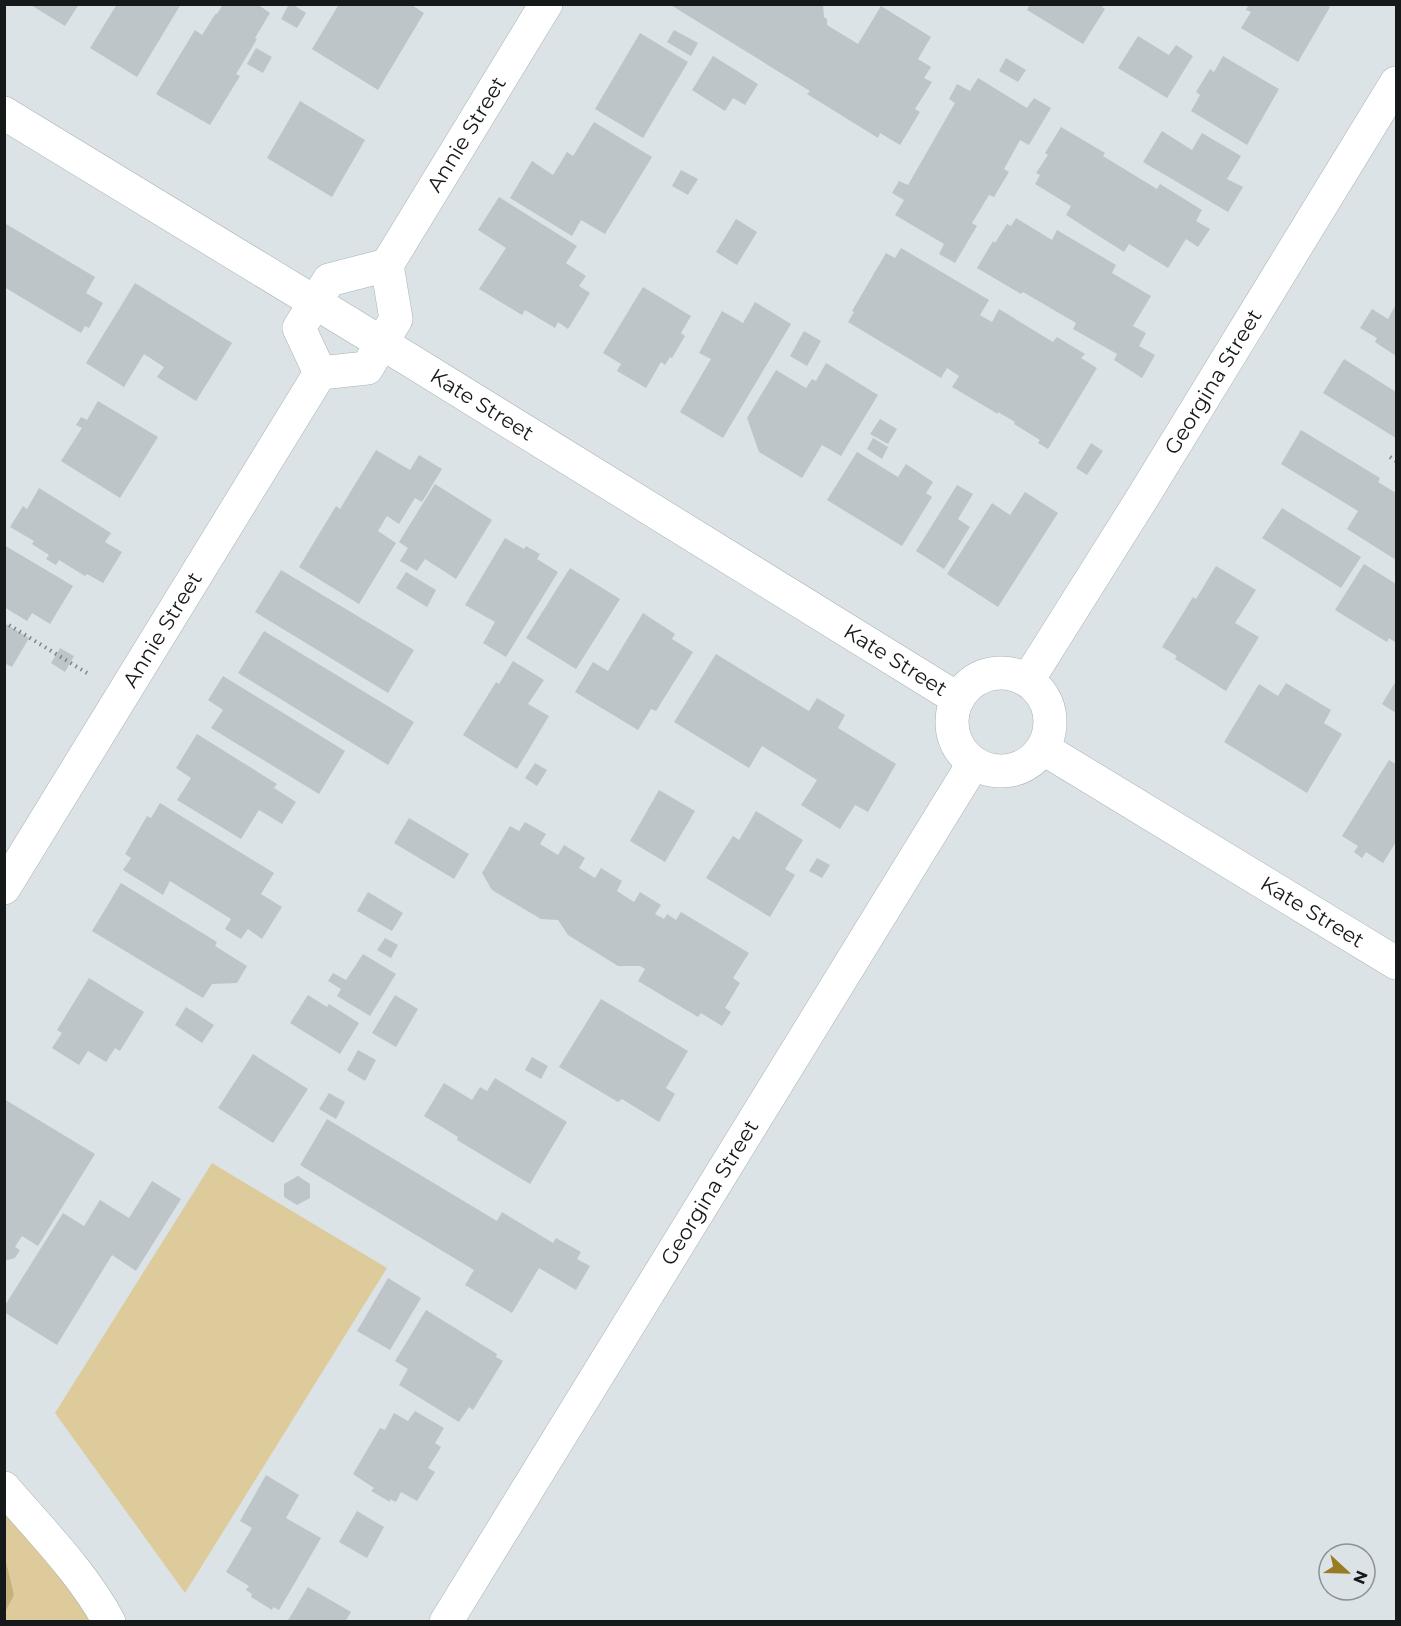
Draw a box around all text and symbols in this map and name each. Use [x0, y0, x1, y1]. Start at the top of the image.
street label: Annie Street [421, 72, 511, 196]
street label: Georgina Street [1159, 304, 1267, 459]
street label: Kate Street [426, 363, 539, 446]
street label: Annie Street [117, 567, 207, 692]
street label: Kate Street [839, 619, 952, 701]
street label: Kate Street [1256, 871, 1369, 953]
street label: Georgina Street [655, 1115, 763, 1270]
north arrow [1317, 1542, 1377, 1602]
text: N [1349, 1568, 1372, 1587]

